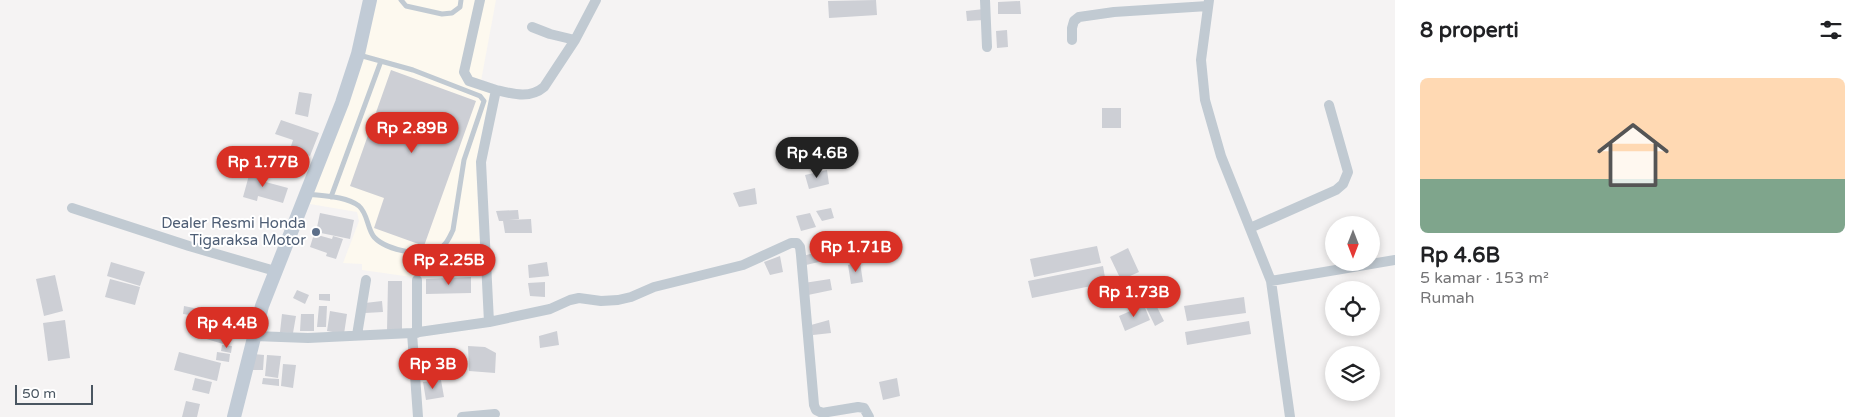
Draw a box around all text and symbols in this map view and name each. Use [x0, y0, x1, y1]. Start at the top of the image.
icon: filters [1817, 16, 1845, 44]
text: 8 properti [1420, 18, 1519, 43]
icon: home [1588, 110, 1678, 200]
pin: Rp 2.89B [360, 112, 464, 154]
text: Rp 2.89B [377, 118, 447, 138]
pin: Rp 4.6B [771, 136, 863, 179]
text: Rp 4.6B [787, 143, 848, 163]
pin: Rp 1.77B [211, 146, 315, 188]
text: Rp 1.77B [228, 152, 298, 172]
place label: Dealer Resmi Honda Tigaraksa Motor [161, 214, 306, 249]
north arrow [1325, 216, 1380, 271]
map controls [1325, 216, 1380, 401]
marker: Dealer Resmi Honda Tigaraksa Motor [310, 226, 322, 238]
pin: Rp 1.71B [804, 230, 908, 273]
text: Rp 1.71B [821, 237, 891, 257]
text: Rp 4.6B [1420, 243, 1500, 268]
pin: Rp 2.25B [397, 244, 501, 286]
text: Rp 2.25B [413, 250, 485, 270]
text: 5 kamar · 153 m² [1420, 268, 1549, 288]
pin: Rp 1.73B [1082, 276, 1186, 318]
button: locate [1325, 281, 1380, 336]
text: Rp 1.73B [1099, 282, 1169, 302]
text: Rumah [1420, 288, 1475, 308]
pin: Rp 4.4B [181, 306, 273, 349]
text: Rp 4.4B [197, 313, 257, 333]
button: layers [1325, 346, 1380, 401]
pin: Rp 3B [398, 348, 468, 390]
text: Rp 3B [410, 354, 456, 374]
scale bar [15, 382, 92, 405]
text: 50 m [22, 385, 56, 402]

